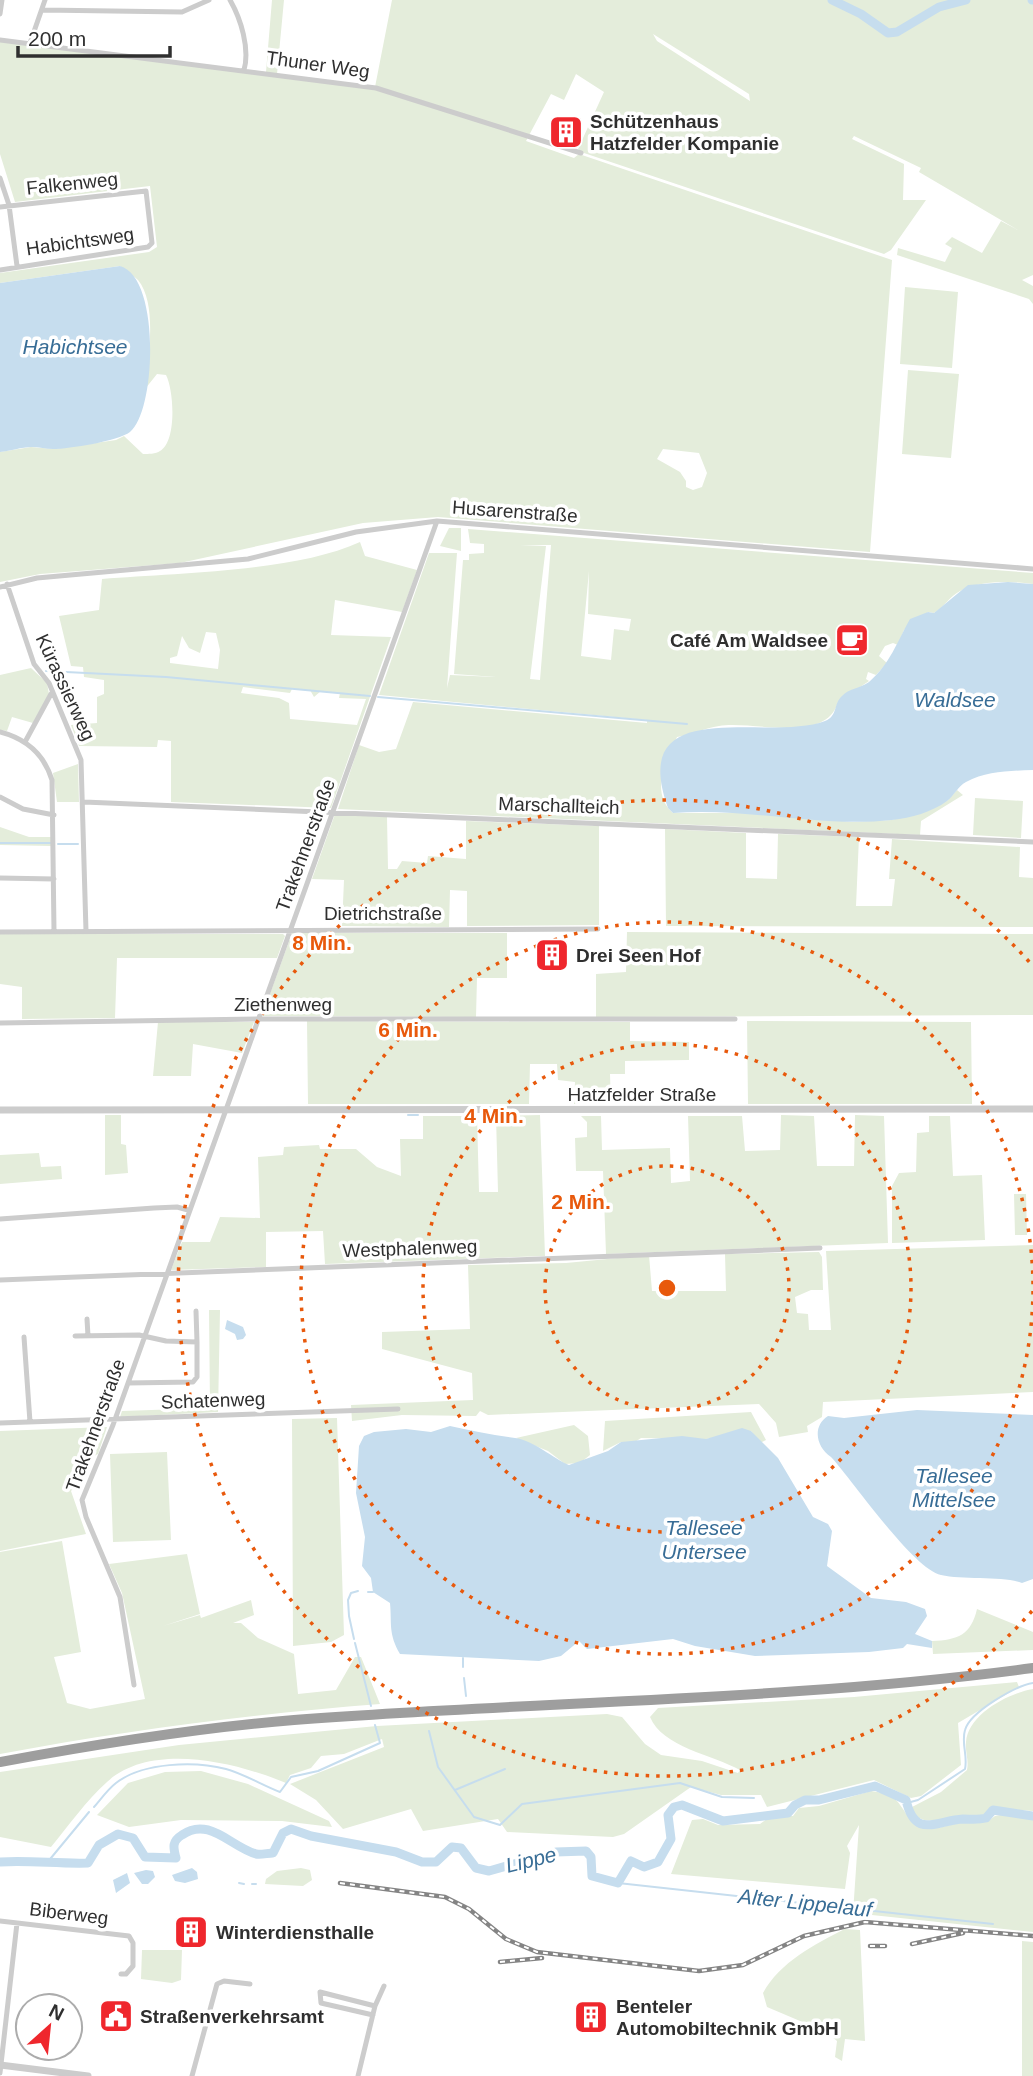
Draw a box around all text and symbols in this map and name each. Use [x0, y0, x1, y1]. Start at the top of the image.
scale bar [18, 14, 170, 58]
text: 200 m [28, 27, 86, 50]
street label: Thuner Weg [265, 47, 371, 82]
place label: Schützenhaus Hatzfelder Kompanie [590, 111, 779, 154]
building icon: Schützenhaus Hatzfelder Kompanie [547, 113, 585, 151]
street label: Falkenweg [25, 168, 119, 199]
street label: Habichtsweg [25, 224, 135, 259]
water label: Habichtsee [22, 335, 128, 358]
street label: Husarenstraße [452, 497, 578, 526]
cafe icon: Café Am Waldsee [833, 621, 871, 659]
place label: Café Am Waldsee [670, 630, 828, 651]
street label: Kürassierweg [32, 631, 99, 744]
water label: Waldsee [914, 688, 996, 711]
street label: Trakehnerstraße [272, 776, 339, 914]
street label: Marschallteich [498, 793, 620, 818]
street label: Dietrichstraße [324, 903, 442, 924]
text: 8 Min. [292, 931, 352, 954]
building icon: Drei Seen Hof [533, 936, 571, 974]
place label: Drei Seen Hof [576, 945, 701, 966]
street label: Ziethenweg [234, 994, 332, 1015]
text: 6 Min. [378, 1018, 438, 1041]
street label: Hatzfelder Straße [568, 1084, 716, 1105]
text: 4 Min. [464, 1104, 524, 1127]
text: 2 Min. [551, 1190, 611, 1213]
street label: Westphalenweg [342, 1236, 478, 1261]
centre of rings [655, 1276, 679, 1300]
street label: Trakehnerstraße [62, 1356, 129, 1494]
street label: Schatenweg [160, 1388, 266, 1413]
water label: Tallesee Mittelsee [912, 1464, 996, 1511]
water label: Tallesee Untersee [661, 1516, 747, 1563]
water label: Lippe [503, 1842, 559, 1877]
water label: Alter Lippelauf [735, 1884, 875, 1921]
street label: Biberweg [28, 1898, 110, 1929]
building icon: Winterdiensthalle [172, 1913, 210, 1951]
place label: Winterdiensthalle [216, 1922, 374, 1943]
north arrow [14, 1992, 84, 2062]
place label: Benteler Automobiltechnik GmbH [616, 1996, 839, 2039]
public building icon: Straßenverkehrsamt [97, 1997, 135, 2035]
building icon: Benteler Automobiltechnik GmbH [572, 1998, 610, 2036]
text: N [46, 2000, 67, 2025]
place label: Straßenverkehrsamt [140, 2006, 324, 2027]

